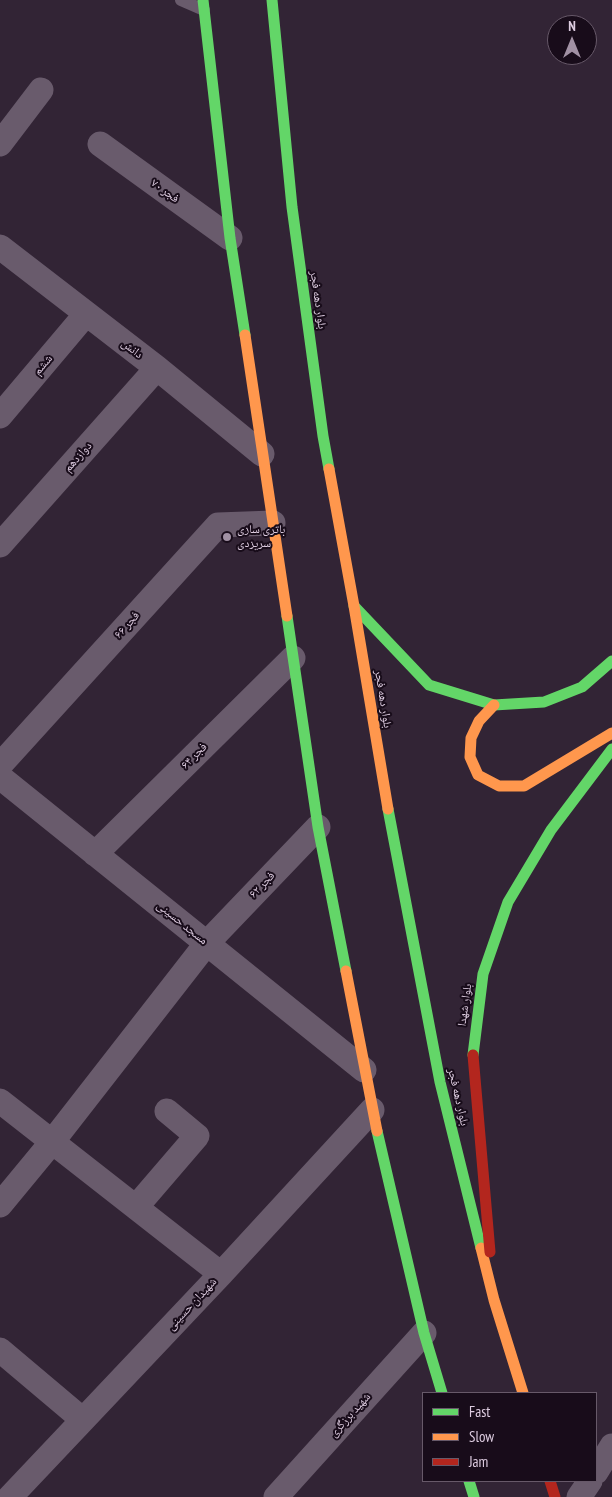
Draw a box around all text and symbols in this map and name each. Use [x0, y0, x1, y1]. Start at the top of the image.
north arrow [547, 15, 597, 65]
text: N [568, 17, 576, 35]
street label: فجر ۷۰ [148, 176, 182, 206]
street label: بلوار دهه فجر [307, 270, 329, 330]
street label: دانش [118, 336, 146, 362]
street label: ششم [30, 352, 56, 378]
street label: دوازدهم [61, 439, 95, 475]
place label: باتری سازی سریزدی [237, 523, 285, 551]
marker: باتری سازی سریزدی [221, 531, 233, 543]
street label: فجر ۶۶ [111, 609, 143, 641]
street label: بلوار دهه فجر [371, 669, 395, 729]
street label: فجر ۶۴ [178, 740, 210, 772]
street label: فجر ۶۲ [246, 869, 278, 901]
street label: مسجد حسینی [154, 898, 210, 948]
street label: بلوار شهدا [455, 983, 475, 1027]
street label: بلوار دهه فجر [444, 1067, 472, 1127]
street label: شهیدان حسینی [164, 1275, 220, 1333]
street label: شهید برزگری [326, 1390, 374, 1440]
legend [422, 1392, 597, 1482]
text: Fast [469, 1402, 490, 1421]
text: Slow [469, 1427, 494, 1446]
text: Jam [469, 1452, 488, 1471]

